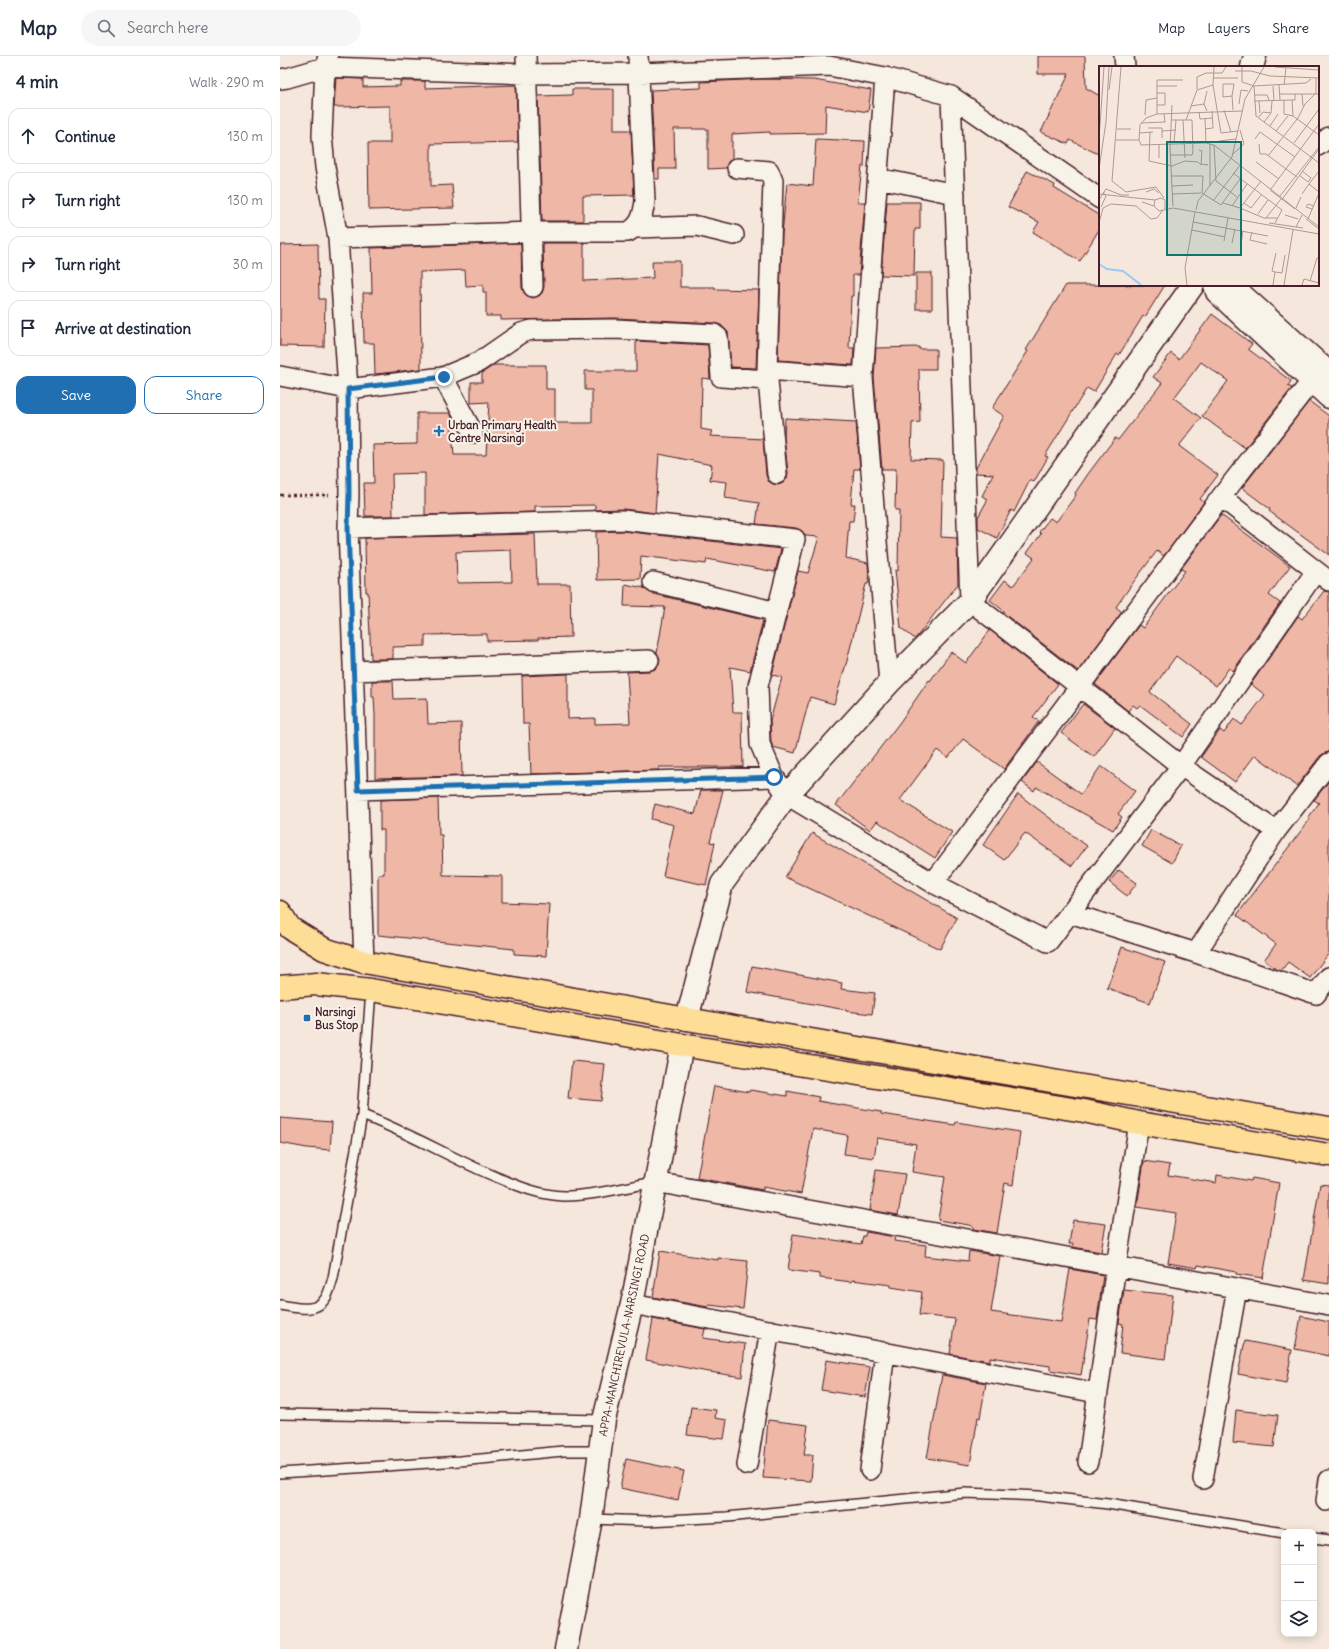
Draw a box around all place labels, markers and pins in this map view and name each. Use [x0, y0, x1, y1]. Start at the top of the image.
place label: Urban Primary Health Centre Narsingi [448, 418, 557, 446]
marker: Urban Primary Health Centre Narsingi [433, 425, 445, 437]
place label: Narsingi Bus Stop [315, 1005, 358, 1033]
marker: Narsingi Bus Stop [302, 1013, 312, 1023]

